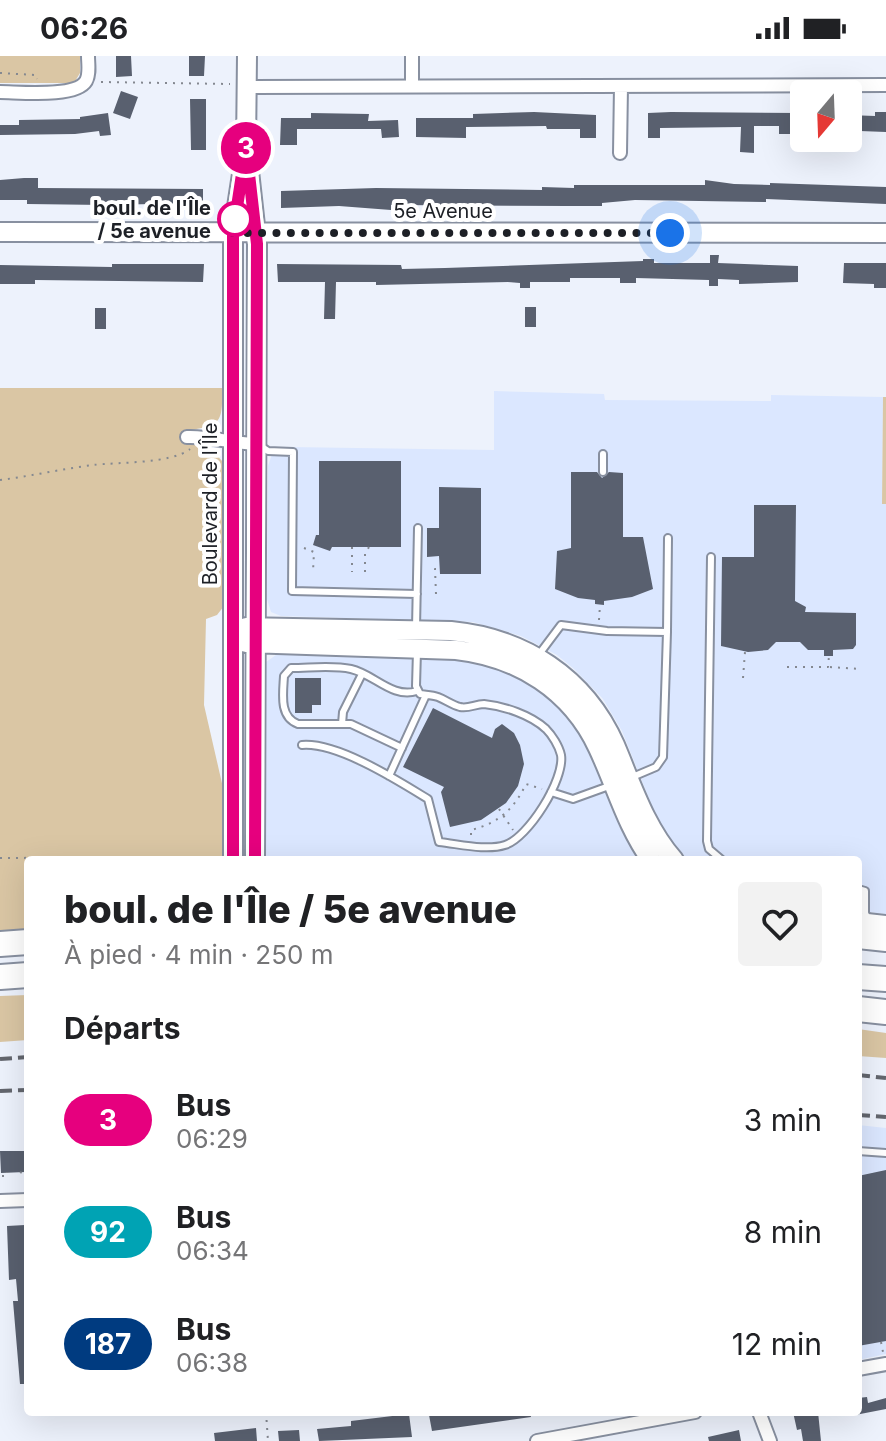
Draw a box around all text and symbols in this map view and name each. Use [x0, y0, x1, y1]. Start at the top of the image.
text: 06:26 [40, 10, 128, 46]
north arrow [790, 80, 862, 152]
map controls [790, 80, 862, 152]
line badge: 3 [220, 122, 272, 174]
text: 3 [237, 131, 255, 165]
place label: boul. de l'Île / 5e avenue [93, 196, 211, 243]
street label: 5e Avenue [393, 199, 493, 223]
marker: boul. de l'Île / 5e avenue [218, 202, 252, 236]
your location [650, 213, 690, 253]
street label: Boulevard de l'Île [198, 423, 222, 585]
button: heart [738, 882, 822, 966]
text: boul. de l'Île / 5e avenue [64, 886, 517, 932]
text: À pied · 4 min · 250 m [64, 939, 333, 970]
text: Départs [64, 1010, 181, 1046]
text: Bus [176, 1087, 231, 1123]
text: 3 min [744, 1102, 822, 1138]
text: 3 [99, 1103, 117, 1137]
text: 06:29 [176, 1123, 248, 1154]
text: Bus [176, 1199, 231, 1235]
text: 8 min [744, 1214, 822, 1250]
text: 92 [90, 1215, 126, 1249]
text: 06:34 [176, 1235, 249, 1266]
text: Bus [176, 1311, 231, 1347]
text: 12 min [732, 1326, 822, 1362]
text: 187 [85, 1327, 131, 1361]
text: 06:38 [176, 1347, 248, 1378]

